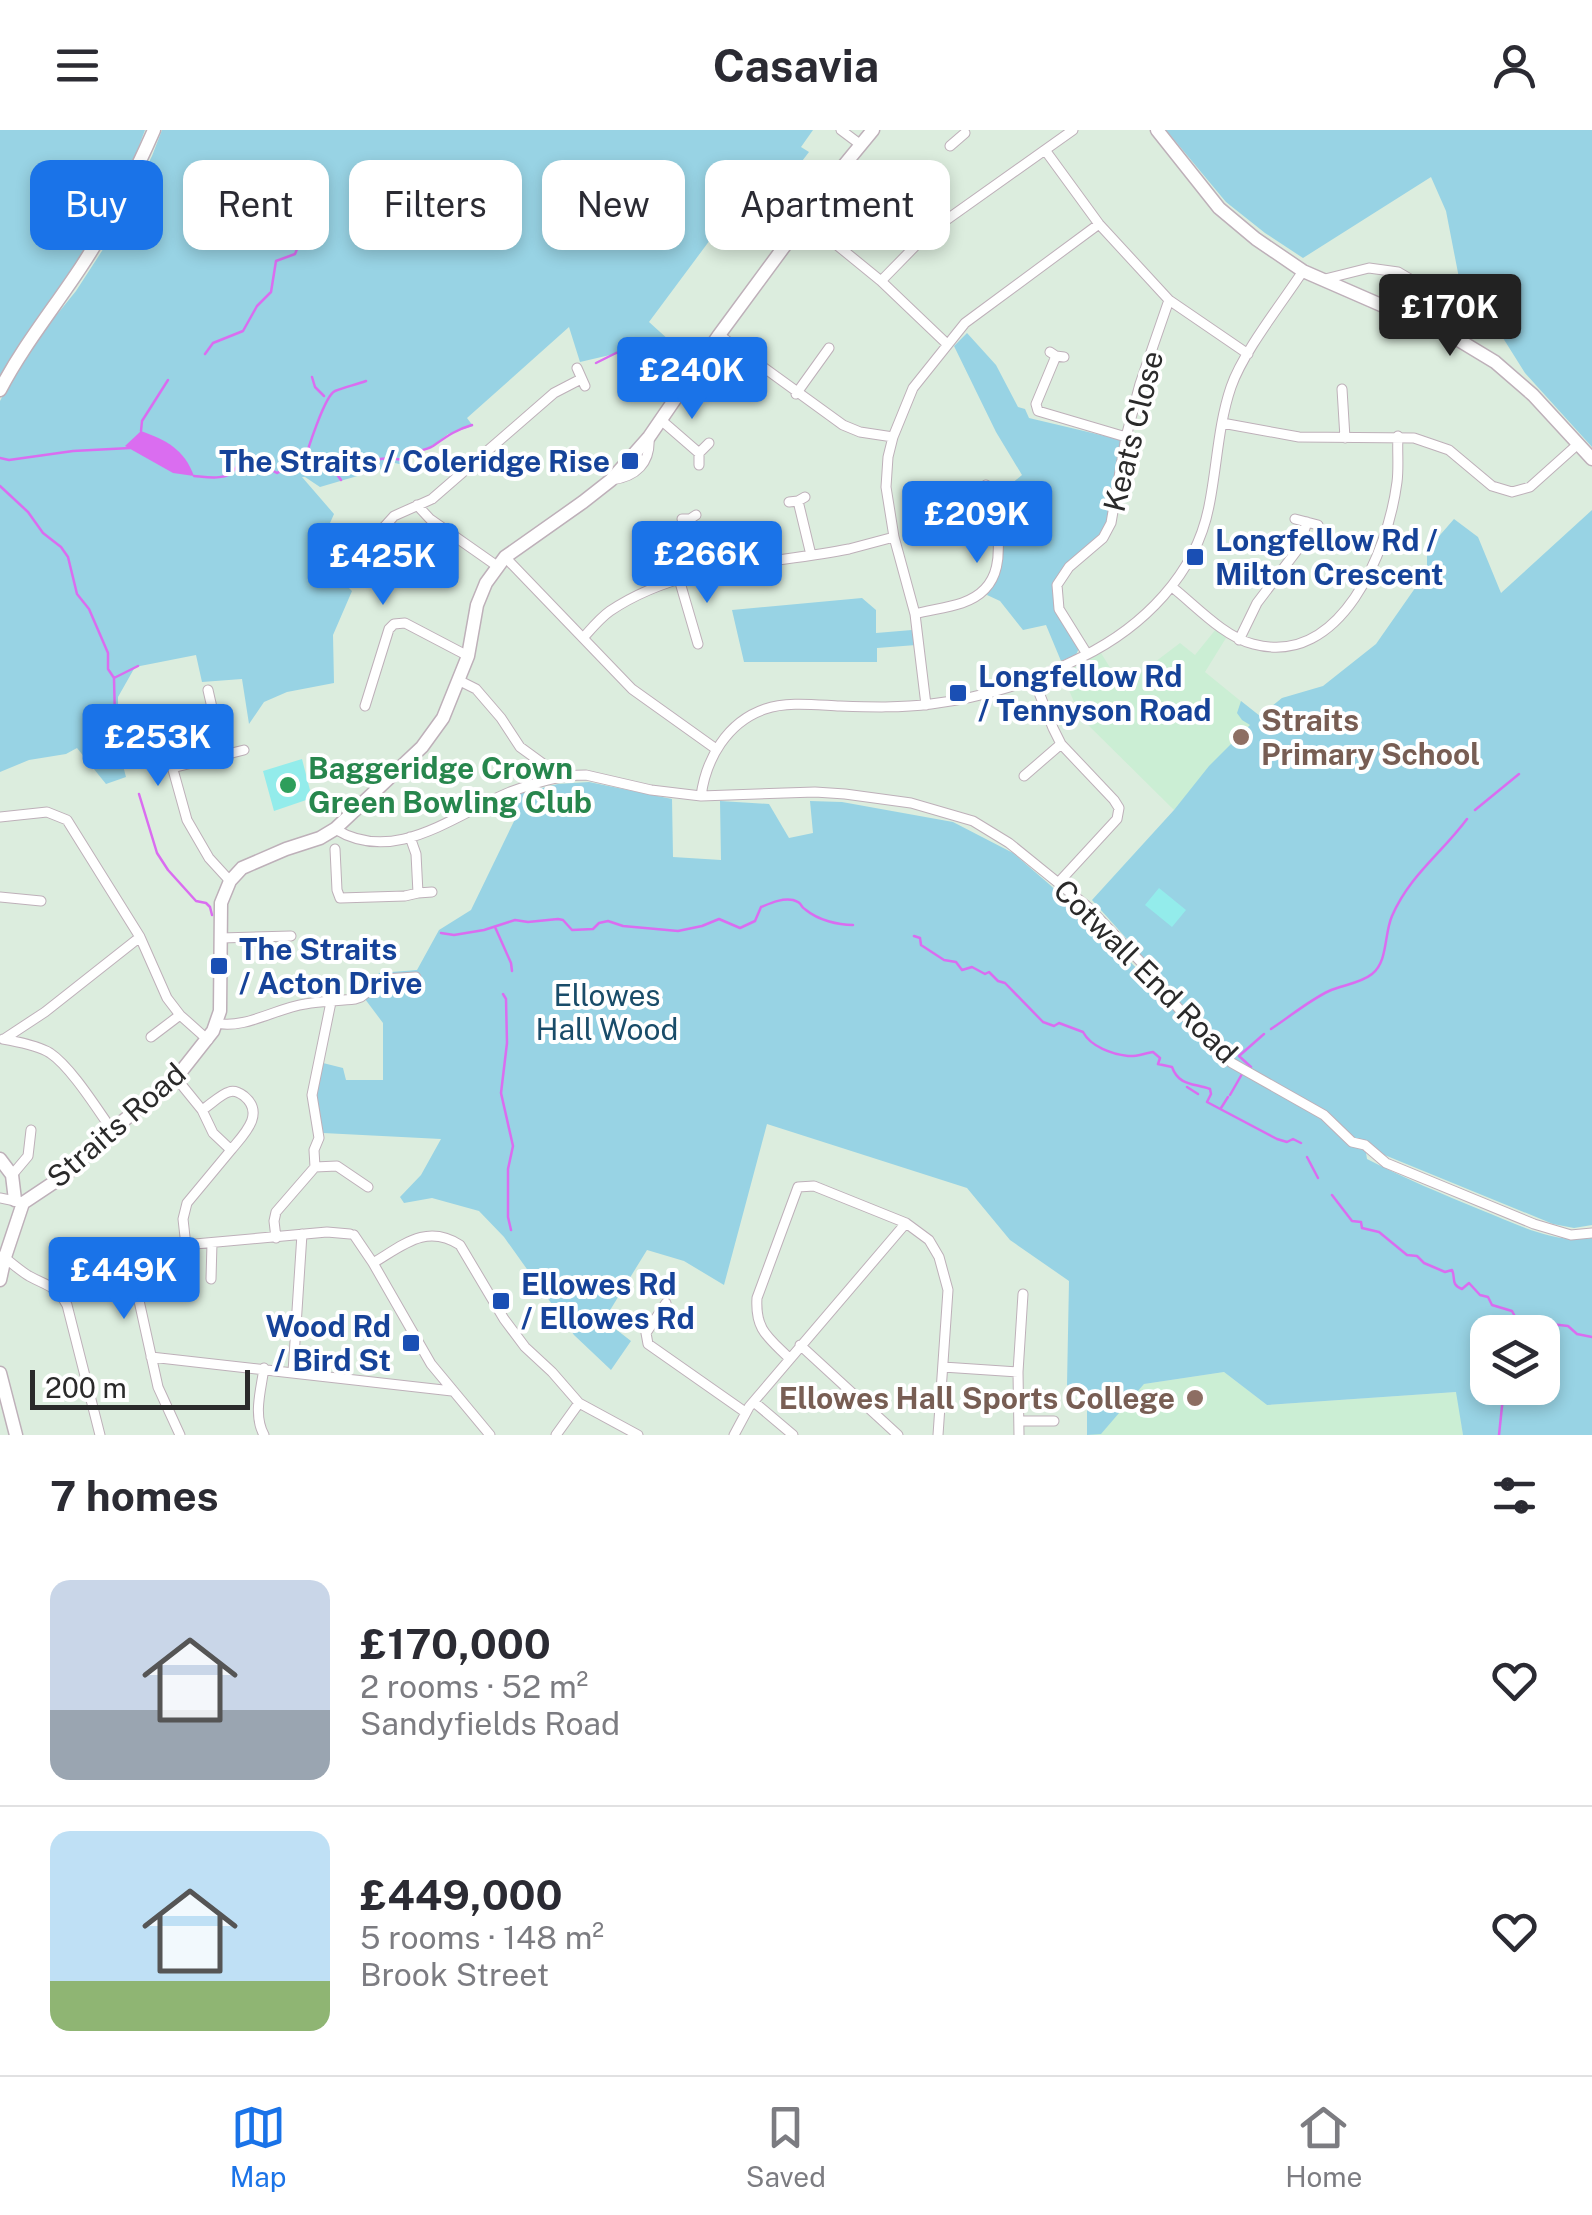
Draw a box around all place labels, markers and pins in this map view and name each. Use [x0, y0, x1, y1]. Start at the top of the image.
pin: £170K [1380, 274, 1520, 359]
pin: £240K [622, 337, 762, 422]
place label: The Straits / Coleridge Rise [219, 443, 610, 479]
marker: The Straits / Coleridge Rise [619, 450, 641, 472]
pin: £209K [907, 481, 1047, 566]
pin: £266K [637, 521, 777, 606]
place label: Longfellow Rd / Milton Crescent [1215, 522, 1444, 592]
pin: £425K [313, 523, 453, 608]
marker: Longfellow Rd / Milton Crescent [1184, 546, 1206, 568]
place label: Longfellow Rd / Tennyson Road [978, 658, 1212, 728]
marker: Longfellow Rd / Tennyson Road [947, 682, 969, 704]
place label: Straits Primary School [1261, 702, 1480, 772]
pin: £253K [88, 704, 228, 789]
marker: Straits Primary School [1230, 726, 1252, 748]
place label: Baggeridge Crown Green Bowling Club [308, 750, 592, 820]
marker: Baggeridge Crown Green Bowling Club [277, 774, 299, 796]
place label: The Straits / Acton Drive [239, 931, 423, 1001]
marker: The Straits / Acton Drive [208, 955, 230, 977]
pin: £449K [54, 1237, 194, 1322]
place label: Ellowes Rd / Ellowes Rd [521, 1266, 695, 1336]
marker: Ellowes Rd / Ellowes Rd [490, 1290, 512, 1312]
place label: Wood Rd / Bird St [265, 1308, 391, 1378]
marker: Wood Rd / Bird St [400, 1332, 422, 1354]
place label: Ellowes Hall Sports College [779, 1380, 1175, 1416]
marker: Ellowes Hall Sports College [1184, 1387, 1206, 1409]

